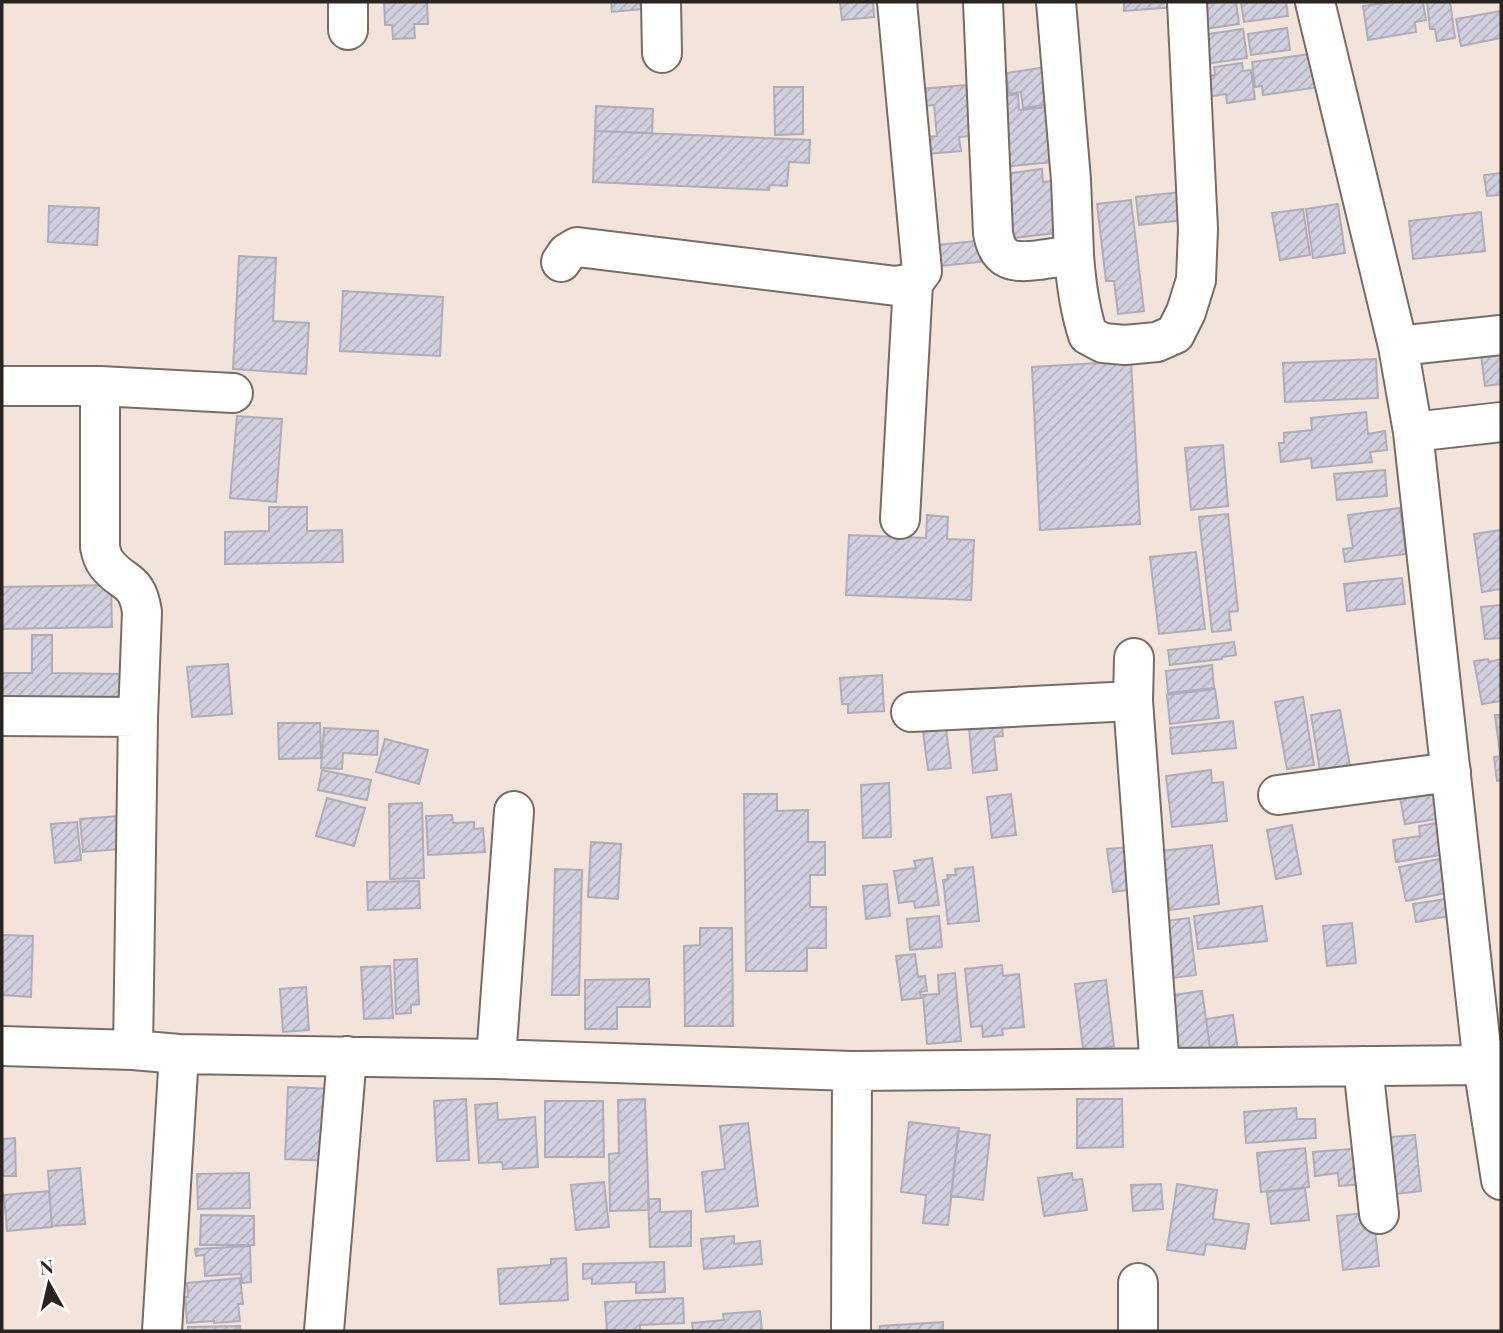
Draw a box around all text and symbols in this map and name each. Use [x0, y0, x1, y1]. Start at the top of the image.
north arrow [14, 1249, 84, 1319]
text: N [38, 1252, 55, 1280]

